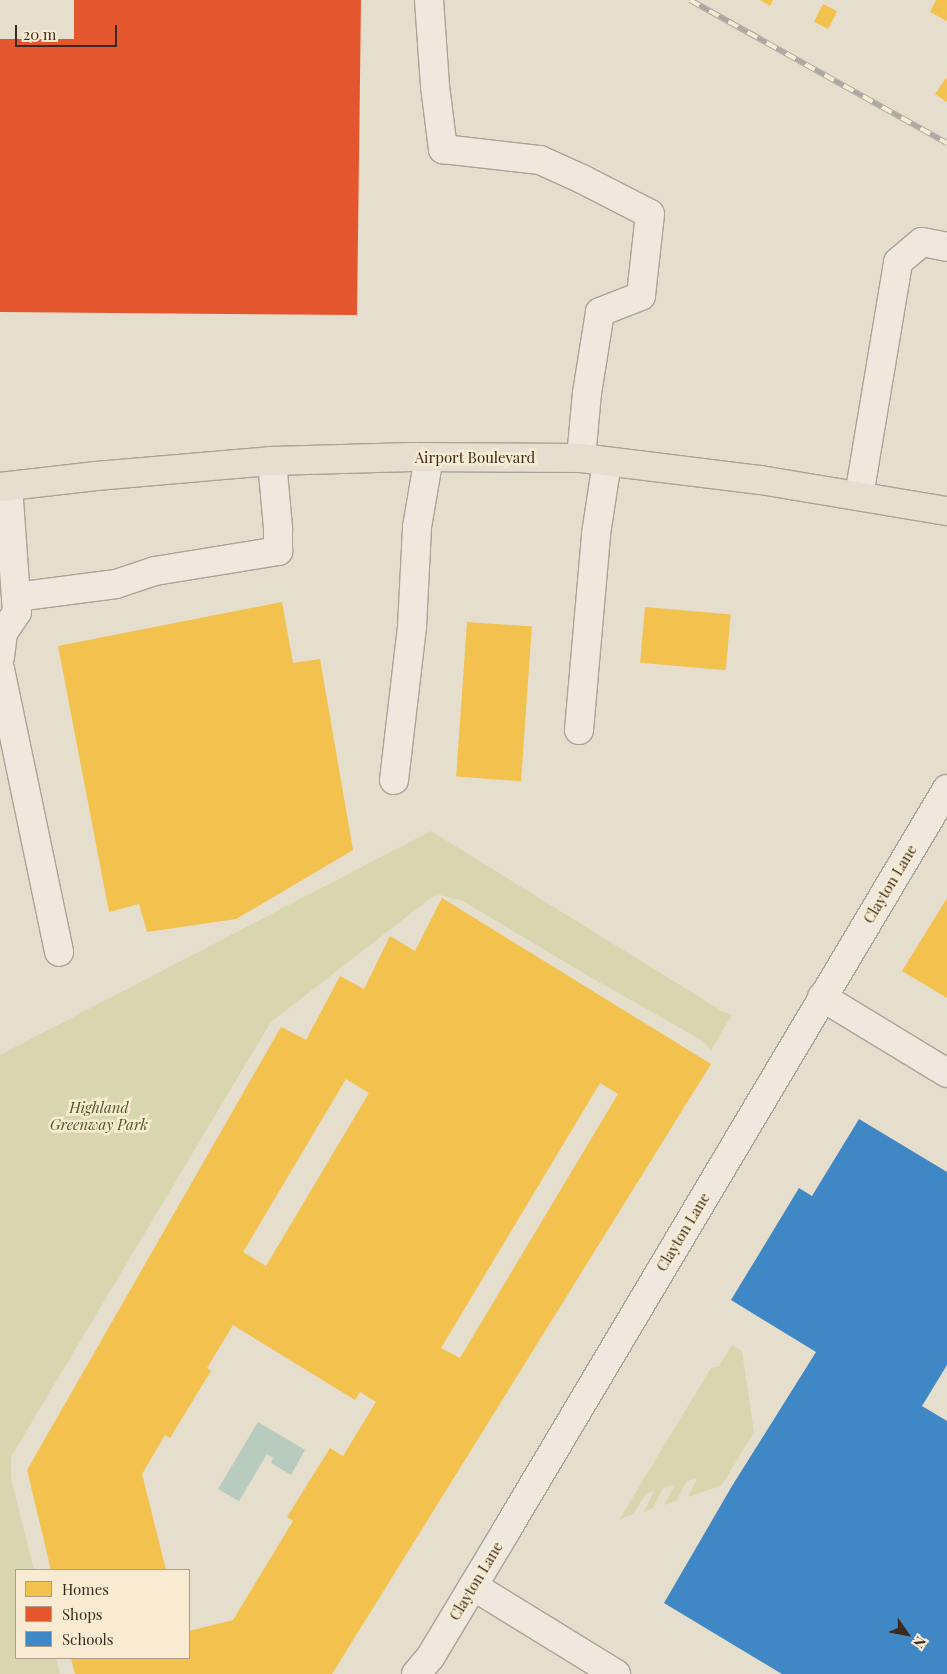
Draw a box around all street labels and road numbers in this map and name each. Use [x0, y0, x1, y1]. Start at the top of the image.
street label: Airport Boulevard [415, 449, 535, 467]
street label: Clayton Lane [859, 841, 921, 927]
street label: Clayton Lane [652, 1189, 714, 1275]
street label: Clayton Lane [445, 1538, 507, 1624]

